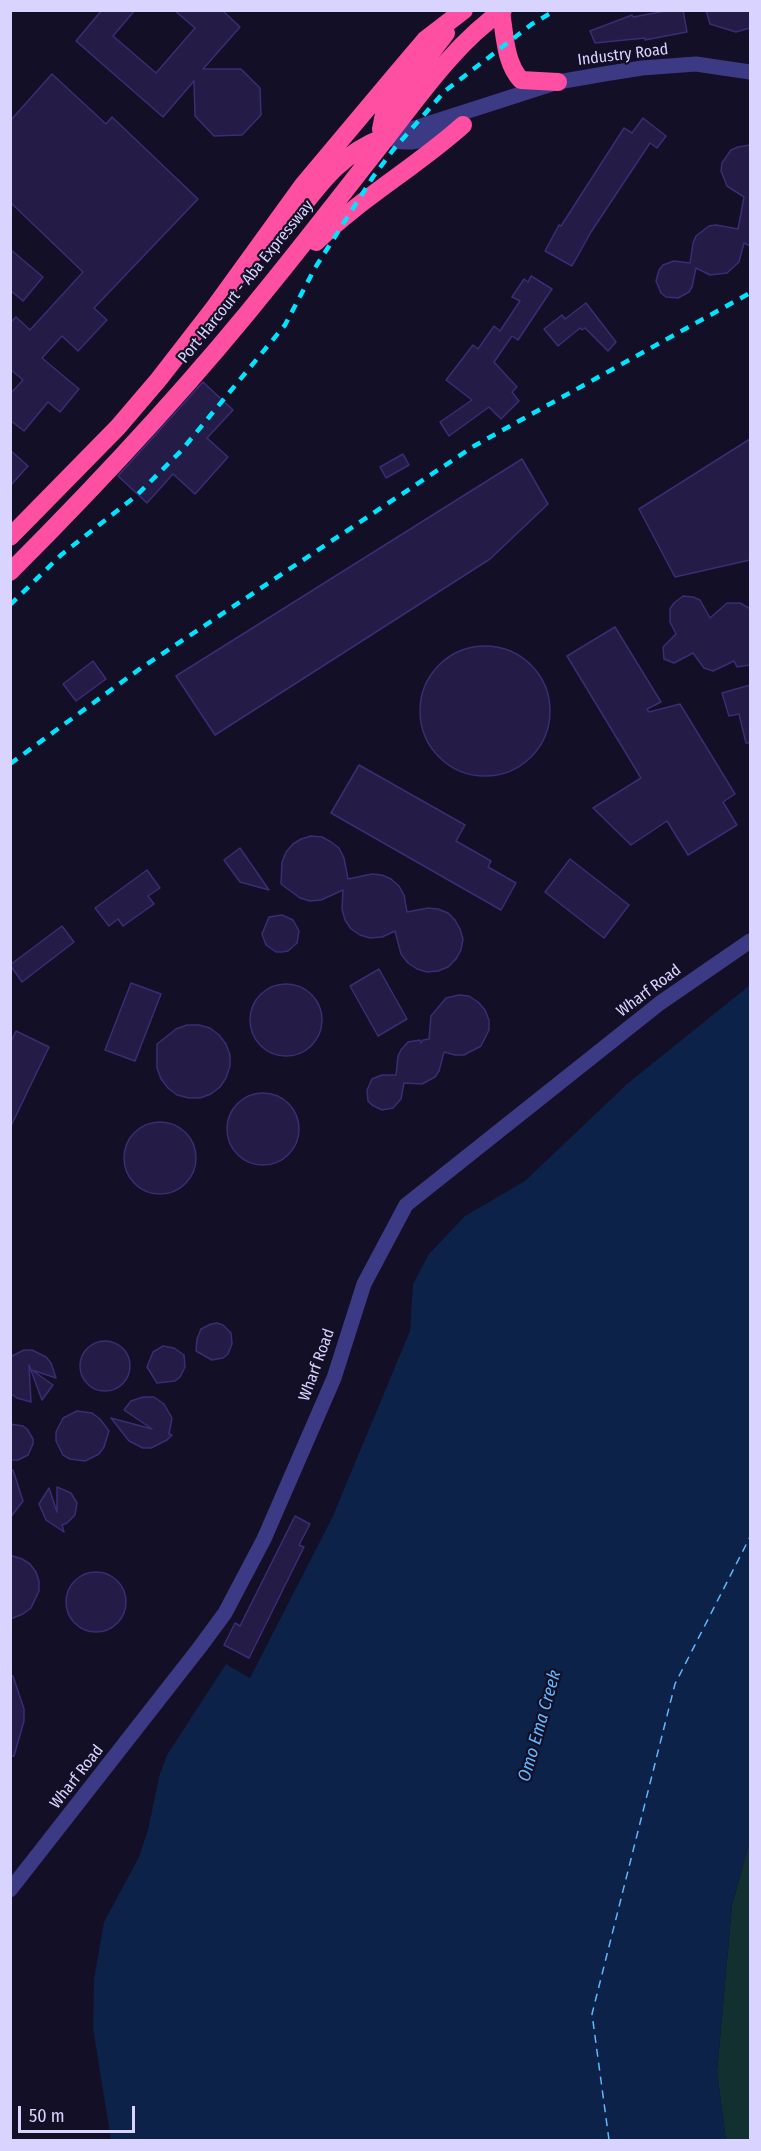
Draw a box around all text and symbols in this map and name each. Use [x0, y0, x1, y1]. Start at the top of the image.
street label: Industry Road [577, 40, 669, 70]
street label: Port Harcourt - Aba Expressway [174, 197, 318, 367]
street label: Wharf Road [613, 961, 685, 1021]
street label: Wharf Road [295, 1326, 339, 1404]
water label: Omo Ema Creek [514, 1668, 566, 1784]
street label: Wharf Road [46, 1741, 108, 1813]
scale bar [21, 2094, 138, 2132]
text: 50 m [29, 2105, 65, 2127]

